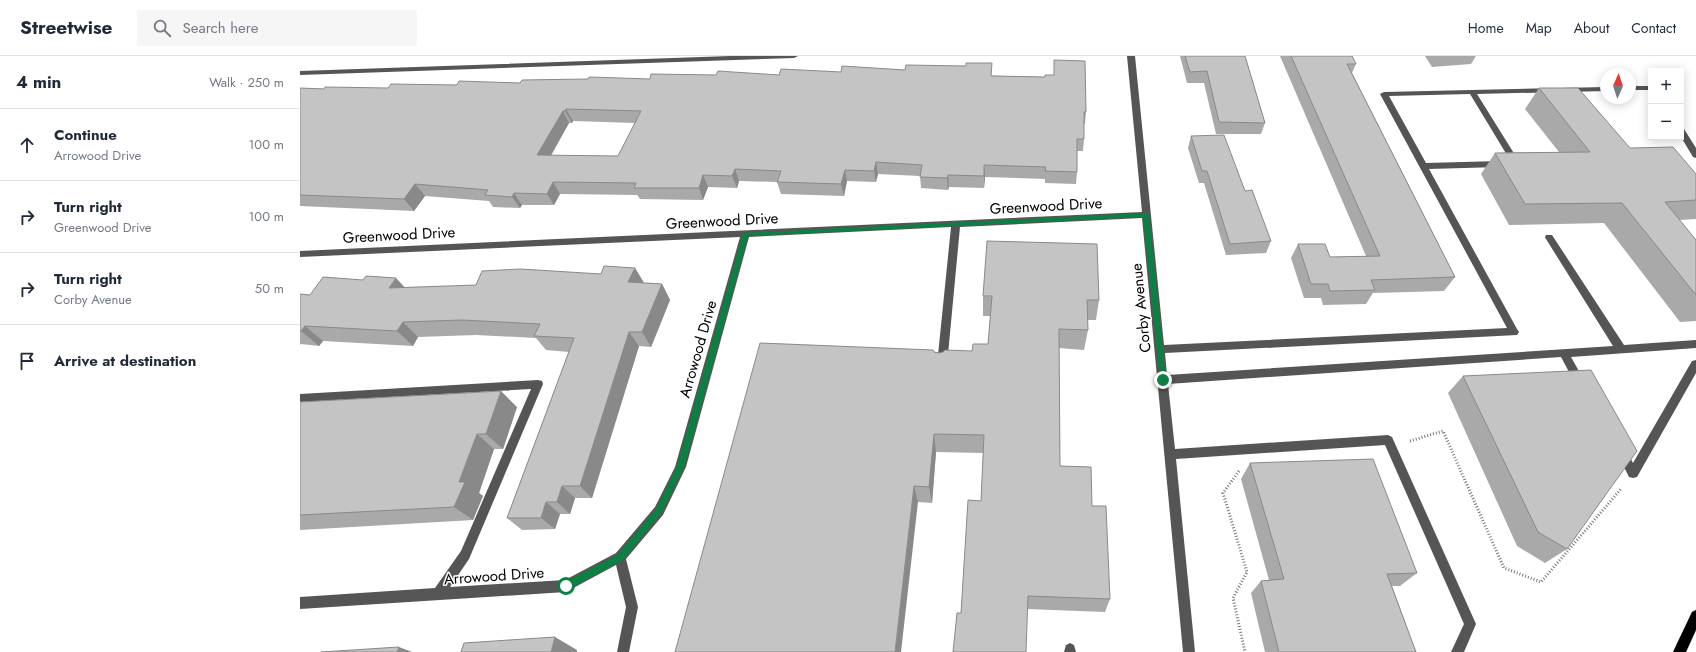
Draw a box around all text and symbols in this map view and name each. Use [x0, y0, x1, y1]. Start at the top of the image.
search box [137, 10, 417, 46]
text: Streetwise [20, 14, 113, 41]
icon: search [151, 17, 173, 39]
text: Search here [183, 17, 258, 39]
text: Home [1468, 18, 1504, 38]
text: Map [1526, 18, 1552, 38]
text: About [1574, 18, 1609, 38]
text: Contact [1631, 18, 1676, 38]
north arrow [1600, 68, 1636, 104]
map controls [1648, 68, 1684, 140]
button: + [1648, 68, 1684, 104]
text: 4 min [16, 70, 61, 94]
text: Walk · 250 m [209, 73, 284, 92]
button: − [1648, 104, 1684, 140]
text: Continue [54, 124, 117, 146]
icon: ahead [16, 134, 38, 156]
text: 100 m [249, 135, 284, 154]
text: Arrowood Drive [54, 146, 141, 165]
street label: Greenwood Drive [989, 192, 1103, 220]
text: Turn right [54, 196, 122, 218]
icon: right [16, 206, 38, 228]
text: 100 m [249, 207, 284, 226]
street label: Greenwood Drive [665, 207, 779, 235]
text: Greenwood Drive [54, 218, 152, 237]
street label: Greenwood Drive [342, 221, 456, 249]
street label: Corby Avenue [1125, 262, 1157, 354]
text: Turn right [54, 268, 122, 290]
icon: right [16, 278, 38, 300]
text: 50 m [255, 279, 284, 298]
text: Corby Avenue [54, 290, 132, 309]
street label: Arrowood Drive [674, 297, 723, 400]
icon: arrive [16, 350, 38, 372]
text: Arrive at destination [54, 350, 196, 372]
route end [1154, 371, 1172, 389]
street label: Arrowood Drive [443, 561, 545, 590]
route start [557, 577, 575, 595]

